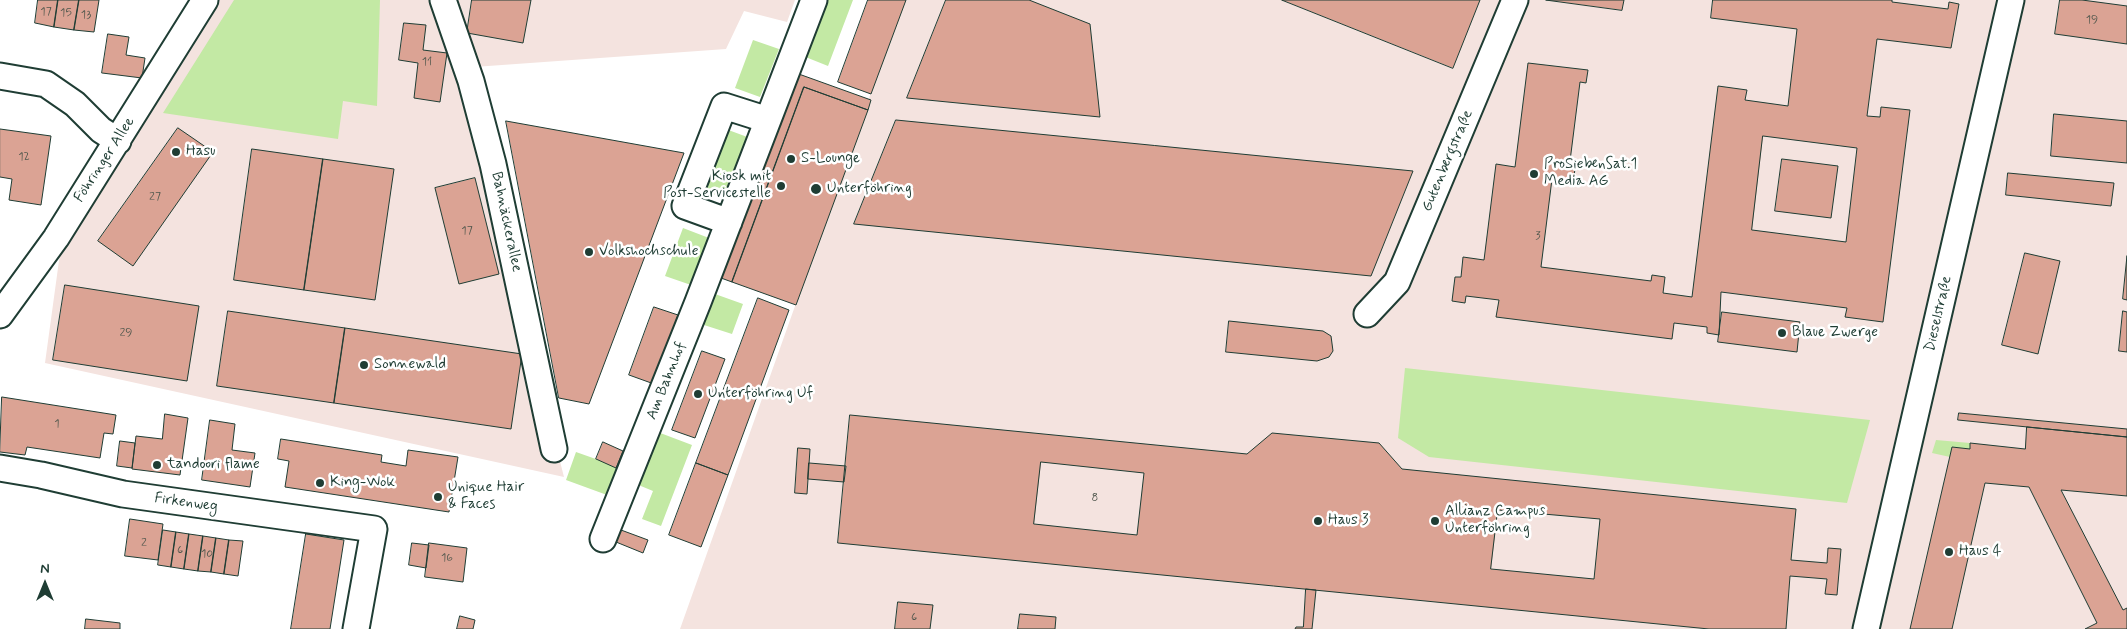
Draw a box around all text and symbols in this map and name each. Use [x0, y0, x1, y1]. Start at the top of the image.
house number: 17 [40, 5, 52, 19]
house number: 15 [60, 6, 72, 20]
house number: 13 [81, 8, 91, 22]
house number: 19 [2086, 13, 2098, 27]
house number: 11 [422, 55, 432, 69]
street label: Gutenbergstraße [1419, 108, 1477, 214]
street label: Föhringer Allee [71, 114, 139, 206]
place label: Hasu [186, 143, 215, 161]
marker: Hasu [170, 146, 182, 158]
house number: 12 [18, 150, 30, 164]
place label: S-Lounge [801, 150, 860, 168]
marker: S-Lounge [785, 153, 797, 165]
place label: ProSiebenSat.1 Media AG [1544, 156, 1637, 191]
place label: Kiosk mit Post-Servicestelle [663, 168, 771, 203]
marker: ProSiebenSat.1 Media AG [1528, 168, 1540, 180]
street label: Bahnäckerallee [487, 170, 525, 274]
marker: Kiosk mit Post-Servicestelle [775, 180, 787, 192]
place label: Unterföhring [827, 180, 912, 198]
marker: Unterföhring [809, 182, 823, 196]
house number: 27 [149, 190, 161, 204]
house number: 17 [461, 224, 473, 238]
house number: 3 [1535, 229, 1541, 243]
place label: Volkshochschule [599, 243, 699, 261]
marker: Volkshochschule [583, 246, 595, 258]
street label: Dieselstraße [1922, 274, 1956, 354]
place label: Blaue Zwerge [1792, 324, 1878, 342]
house number: 29 [119, 326, 133, 340]
marker: Blaue Zwerge [1776, 327, 1788, 339]
street label: Am Bahnhof [643, 340, 691, 422]
place label: Sonnewald [374, 356, 446, 374]
marker: Sonnewald [358, 359, 370, 371]
place label: Unterföhring Uf [708, 385, 813, 403]
marker: Unterföhring Uf [692, 388, 704, 400]
house number: 1 [54, 417, 60, 431]
place label: tandoori flame [167, 456, 260, 474]
marker: tandoori flame [151, 459, 163, 471]
place label: King-Wok [330, 474, 395, 492]
marker: King-Wok [314, 477, 326, 489]
place label: Unique Hair & Faces [448, 479, 524, 514]
street label: Firkenweg [153, 490, 219, 516]
marker: Unique Hair & Faces [432, 491, 444, 503]
house number: 8 [1092, 491, 1098, 505]
place label: Allianz Campus Unterföhring [1445, 503, 1545, 538]
place label: Haus 3 [1328, 512, 1369, 530]
marker: Haus 3 [1312, 515, 1324, 527]
marker: Allianz Campus Unterföhring [1429, 515, 1441, 527]
house number: 2 [141, 536, 147, 550]
house number: 6 [177, 543, 183, 557]
place label: Haus 4 [1959, 543, 2001, 561]
marker: Haus 4 [1943, 546, 1955, 558]
house number: 10 [201, 547, 213, 561]
house number: 16 [441, 551, 453, 565]
north arrow [20, 559, 70, 609]
text: N [40, 560, 50, 578]
house number: 6 [911, 610, 917, 624]

